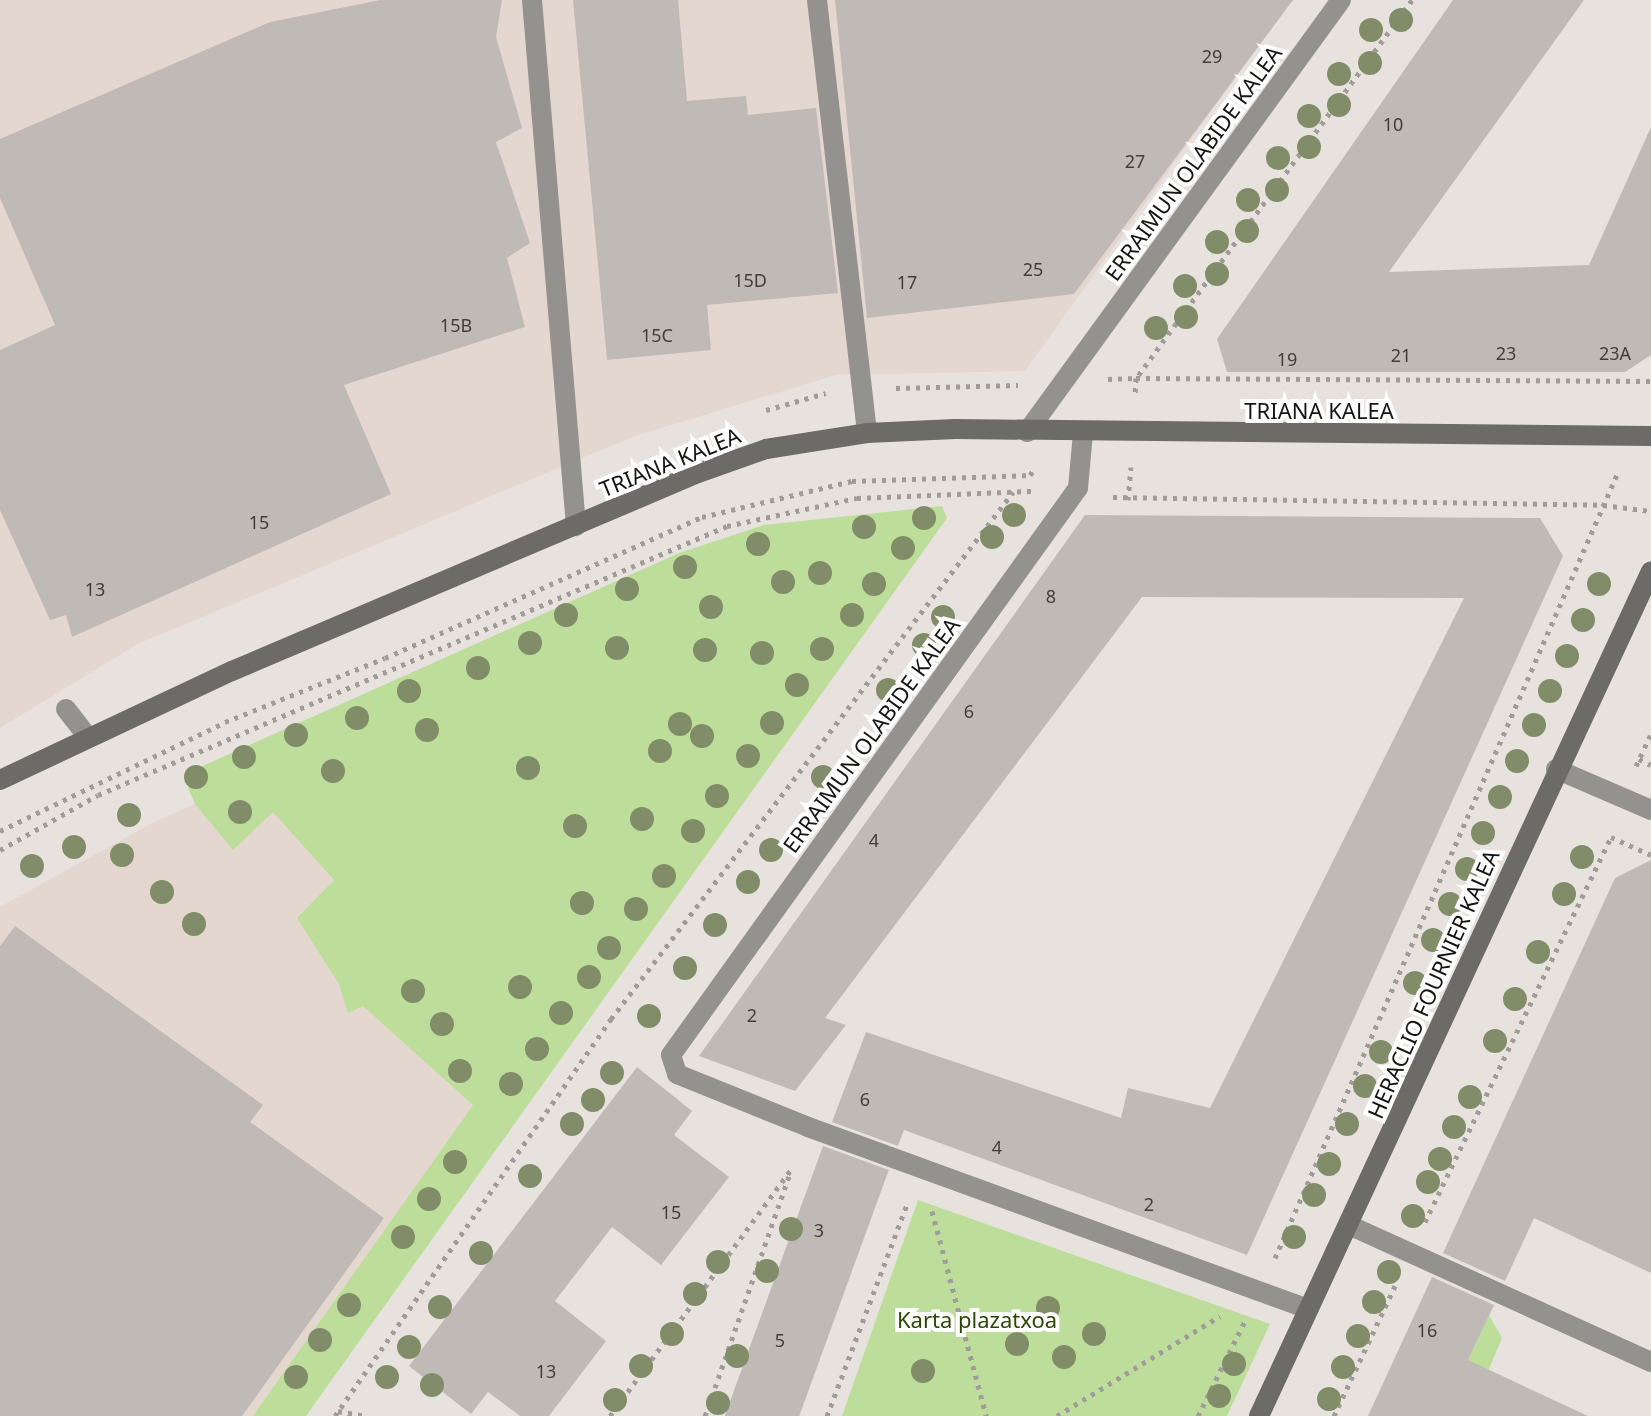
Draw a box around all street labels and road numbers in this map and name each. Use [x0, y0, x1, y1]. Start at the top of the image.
street label: ERRAIMUN OLABIDE KALEA [1099, 41, 1287, 285]
street label: TRIANA KALEA [1244, 398, 1394, 424]
street label: TRIANA KALEA [596, 422, 744, 502]
street label: ERRAIMUN OLABIDE KALEA [777, 613, 965, 857]
street label: HERACLIO FOURNIER KALEA [1362, 846, 1504, 1122]

